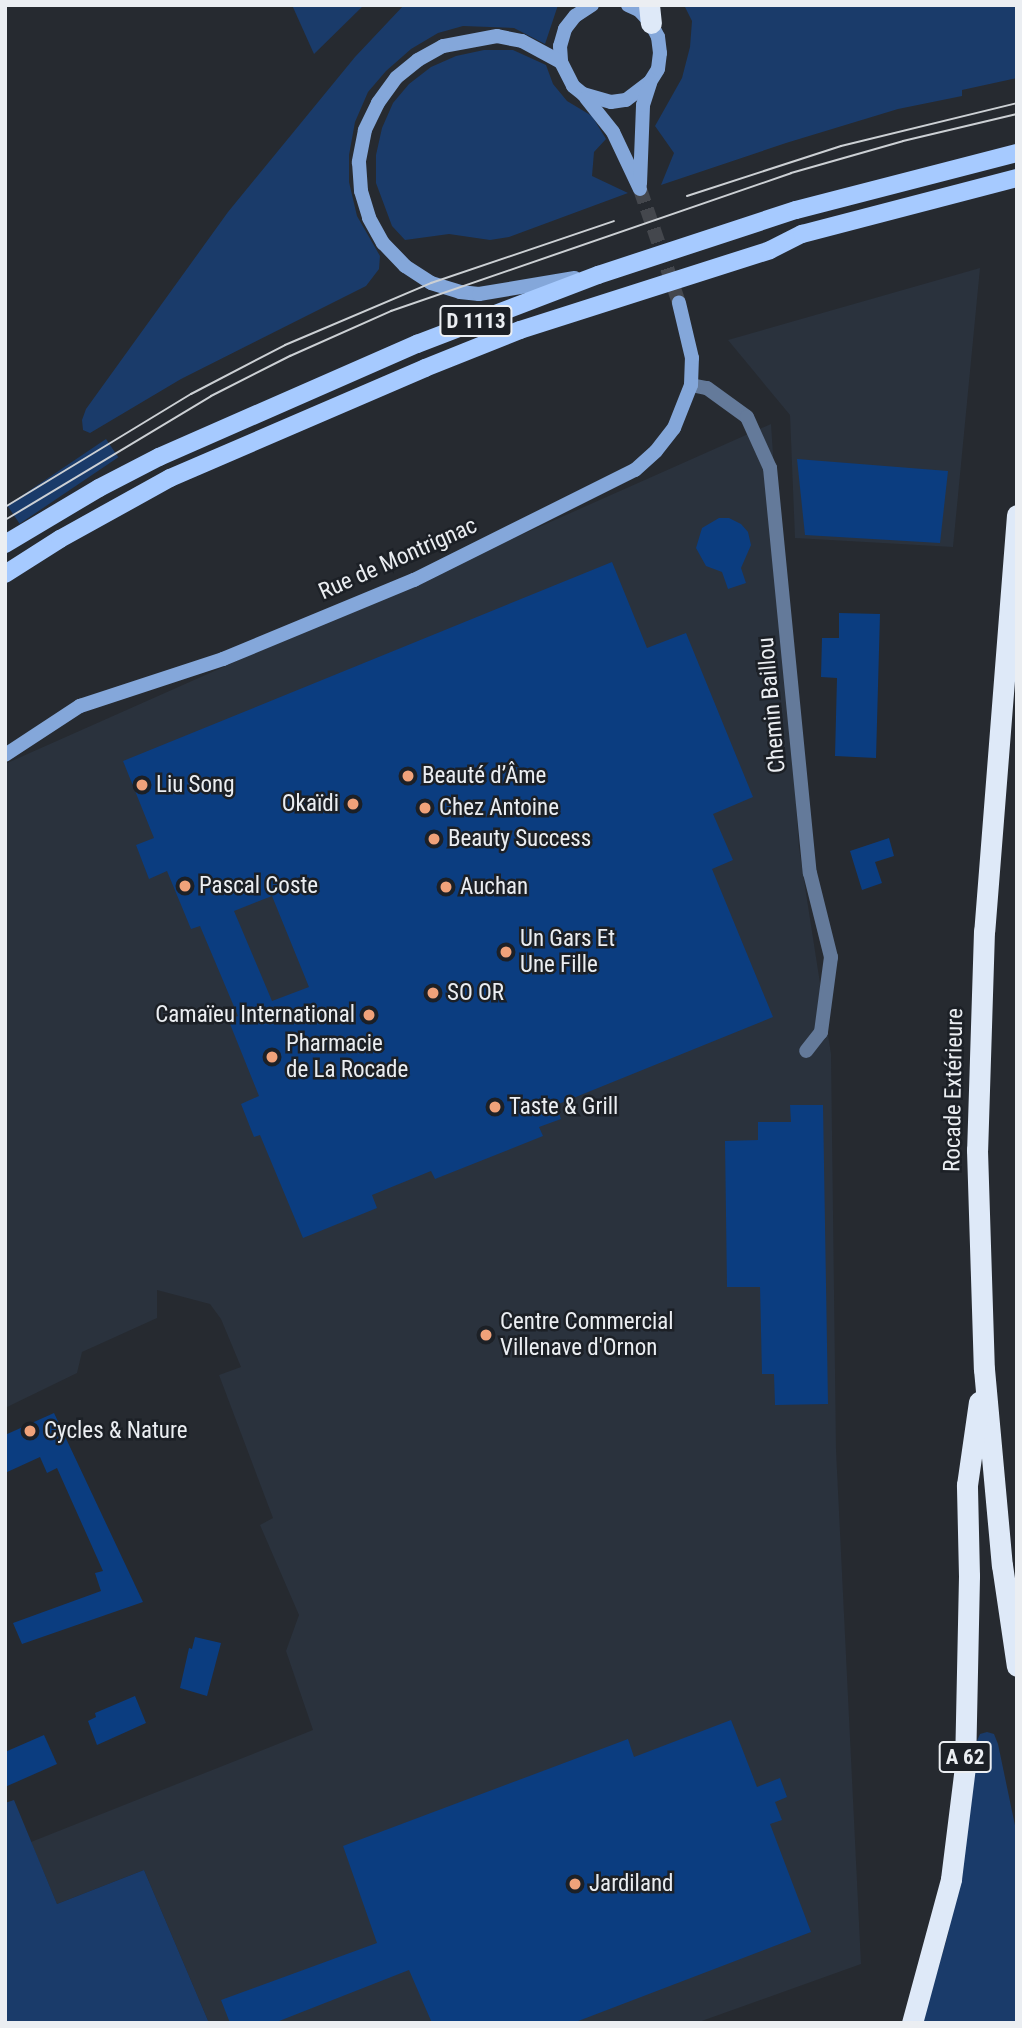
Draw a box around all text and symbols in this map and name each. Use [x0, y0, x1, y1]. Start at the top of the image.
road number: D 1113 [439, 304, 513, 338]
street label: Rue de Montrignac [315, 512, 481, 606]
street label: Chemin Baillou [752, 636, 792, 774]
place label: Beauté d’Âme [422, 762, 546, 790]
marker: Beauté d’Âme [400, 768, 416, 784]
place label: Liu Song [156, 771, 235, 799]
marker: Liu Song [134, 777, 150, 793]
place label: Okaïdi [282, 790, 339, 818]
place label: Chez Antoine [439, 794, 559, 822]
marker: Okaïdi [345, 796, 361, 812]
marker: Chez Antoine [417, 800, 433, 816]
place label: Beauty Success [448, 825, 591, 853]
marker: Beauty Success [426, 831, 442, 847]
place label: Pascal Coste [199, 872, 318, 900]
place label: Auchan [460, 873, 528, 901]
marker: Pascal Coste [177, 878, 193, 894]
marker: Auchan [438, 879, 454, 895]
place label: Un Gars Et Une Fille [520, 925, 615, 979]
marker: Un Gars Et Une Fille [498, 944, 514, 960]
place label: SO OR [447, 979, 504, 1007]
marker: SO OR [425, 985, 441, 1001]
place label: Camaïeu International [155, 1001, 355, 1029]
marker: Camaïeu International [361, 1007, 377, 1023]
street label: Rocade Extérieure [939, 1008, 969, 1172]
place label: Pharmacie de La Rocade [286, 1030, 408, 1084]
marker: Pharmacie de La Rocade [264, 1049, 280, 1065]
place label: Taste & Grill [509, 1093, 618, 1121]
marker: Taste & Grill [487, 1099, 503, 1115]
place label: Centre Commercial Villenave d'Ornon [500, 1308, 674, 1362]
marker: Centre Commercial Villenave d'Ornon [478, 1327, 494, 1343]
place label: Cycles & Nature [44, 1417, 187, 1445]
marker: Cycles & Nature [22, 1423, 38, 1439]
road number: A 62 [937, 1740, 993, 1774]
place label: Jardiland [589, 1870, 673, 1898]
marker: Jardiland [567, 1876, 583, 1892]

